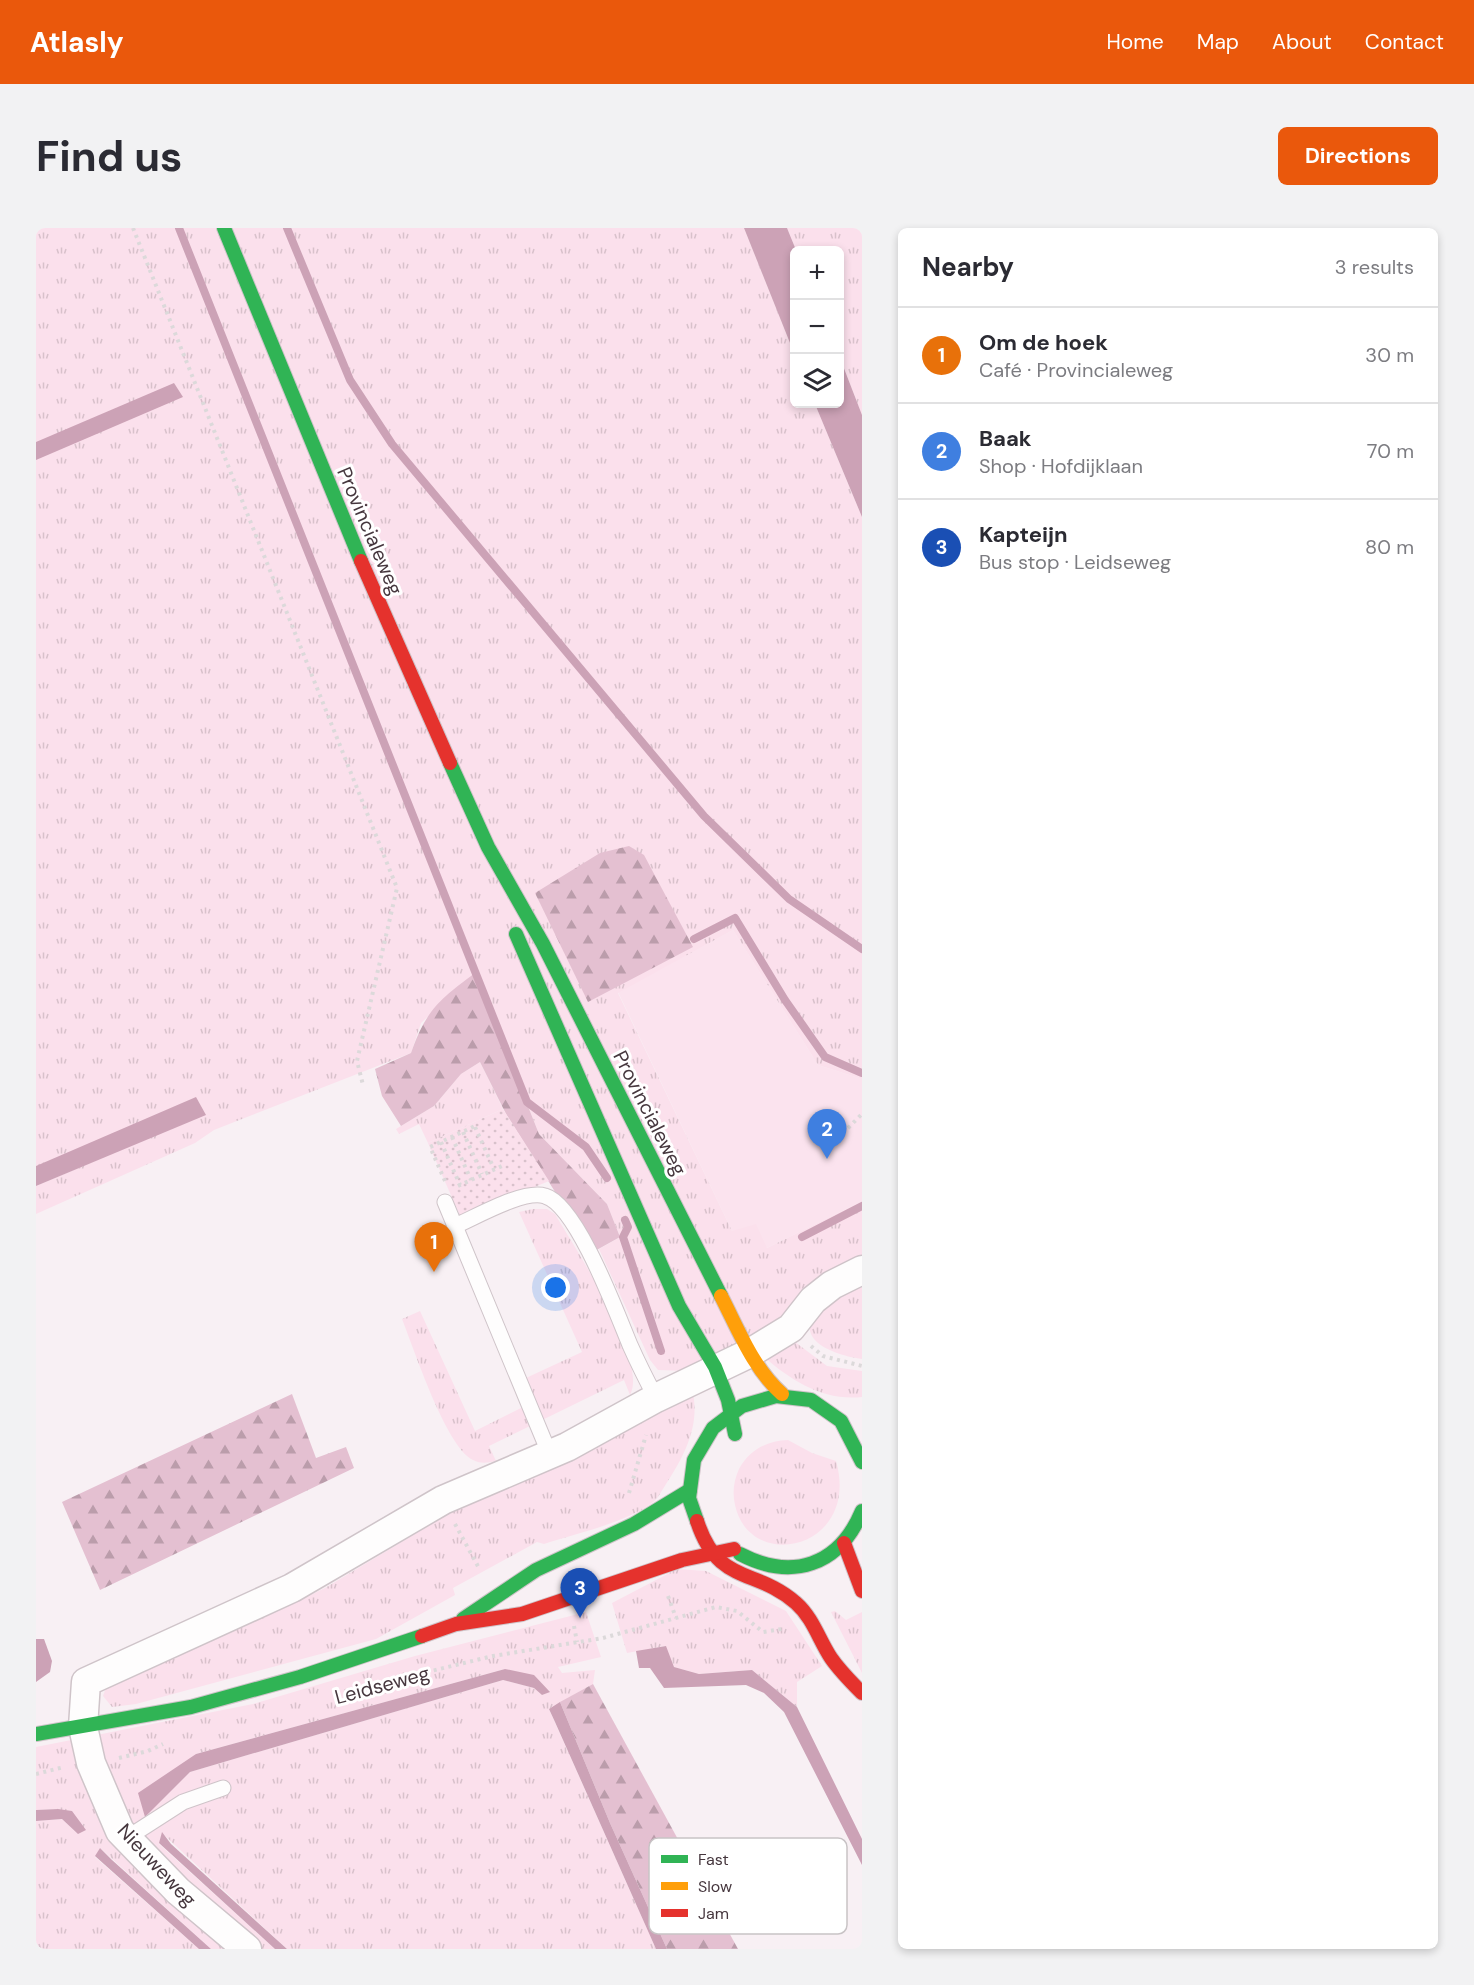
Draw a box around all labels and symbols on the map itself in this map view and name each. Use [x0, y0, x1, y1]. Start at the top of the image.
street label: Provincialeweg [331, 463, 409, 599]
street label: Provincialeweg [607, 1046, 693, 1180]
pin: 2 [808, 1110, 846, 1159]
pin: 1 [414, 1222, 454, 1272]
your location [541, 1273, 570, 1302]
pin: 3 [560, 1568, 600, 1618]
street label: Leidseweg [332, 1660, 432, 1710]
street label: Nieuweweg [112, 1818, 202, 1912]
legend [649, 1838, 847, 1934]
text: Fast [698, 1849, 729, 1870]
text: Slow [698, 1876, 732, 1897]
text: Jam [698, 1903, 729, 1924]

